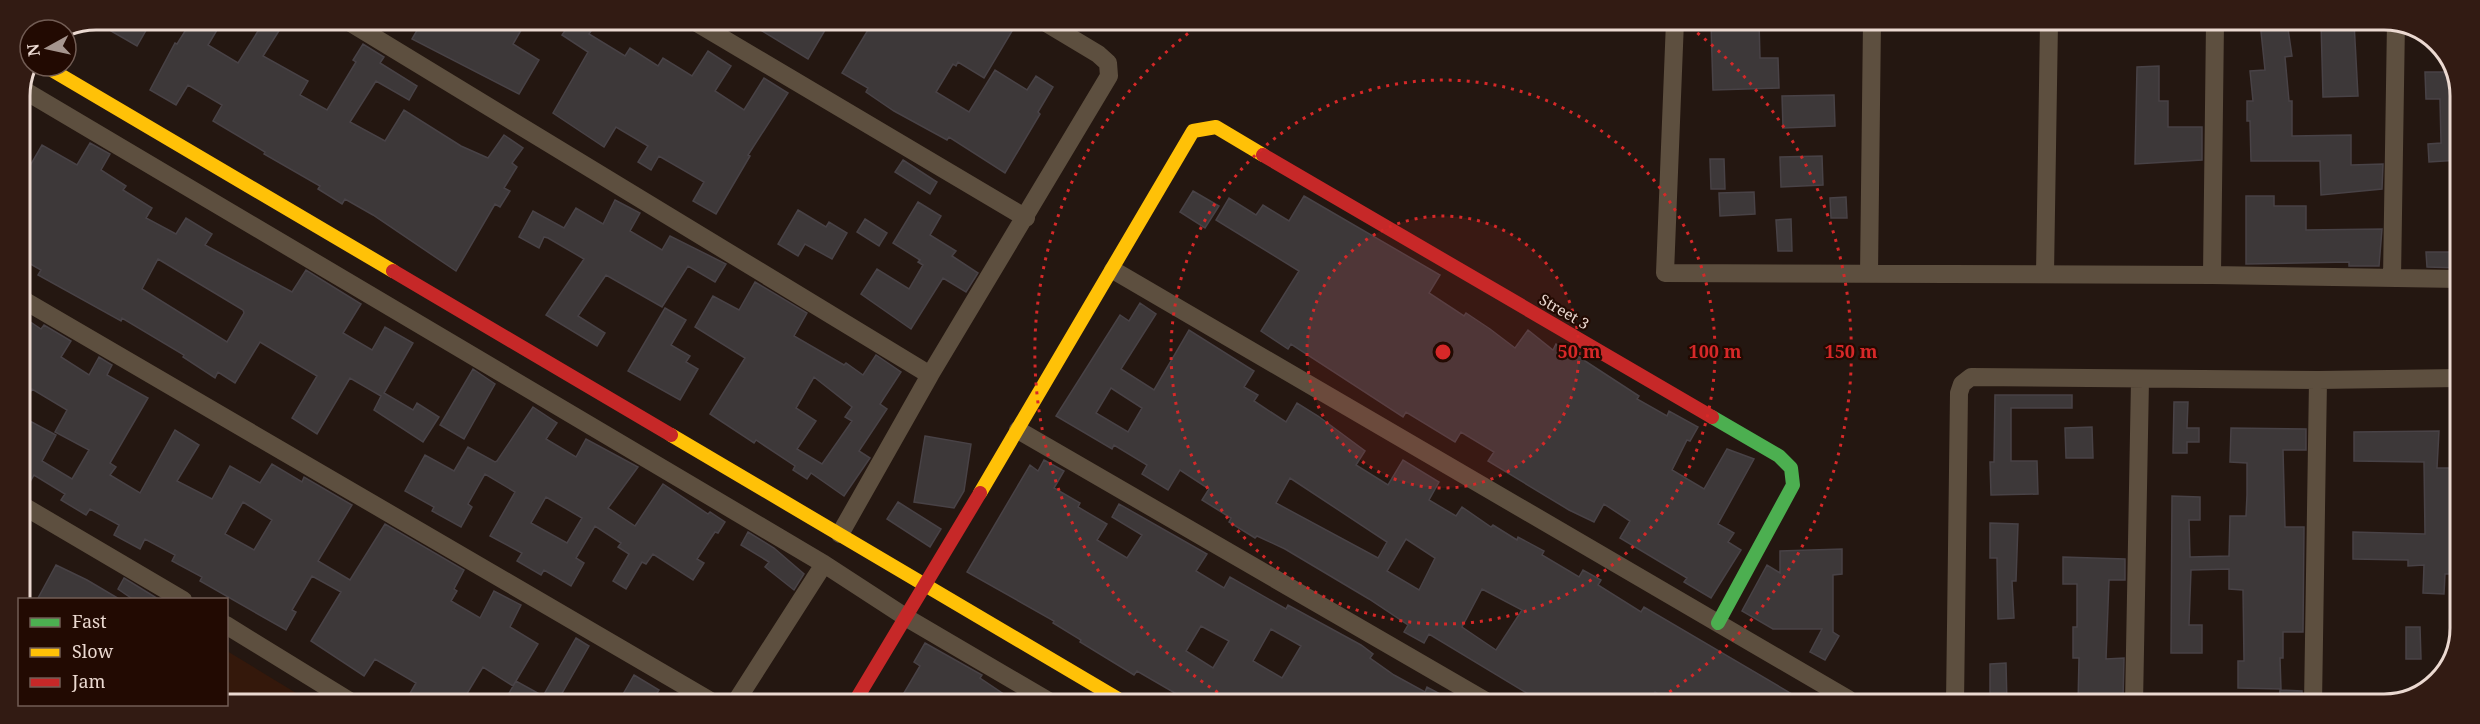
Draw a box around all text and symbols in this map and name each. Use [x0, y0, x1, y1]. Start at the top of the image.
north arrow [18, 18, 78, 78]
text: N [21, 42, 45, 58]
street label: Street 3 [1536, 289, 1593, 333]
text: 50 m [1558, 339, 1601, 363]
text: 100 m [1689, 339, 1742, 363]
text: 150 m [1825, 339, 1878, 363]
centre of rings [1433, 342, 1453, 362]
legend [18, 598, 228, 706]
text: Fast [72, 609, 107, 633]
text: Slow [72, 639, 114, 663]
text: Jam [71, 669, 106, 693]

